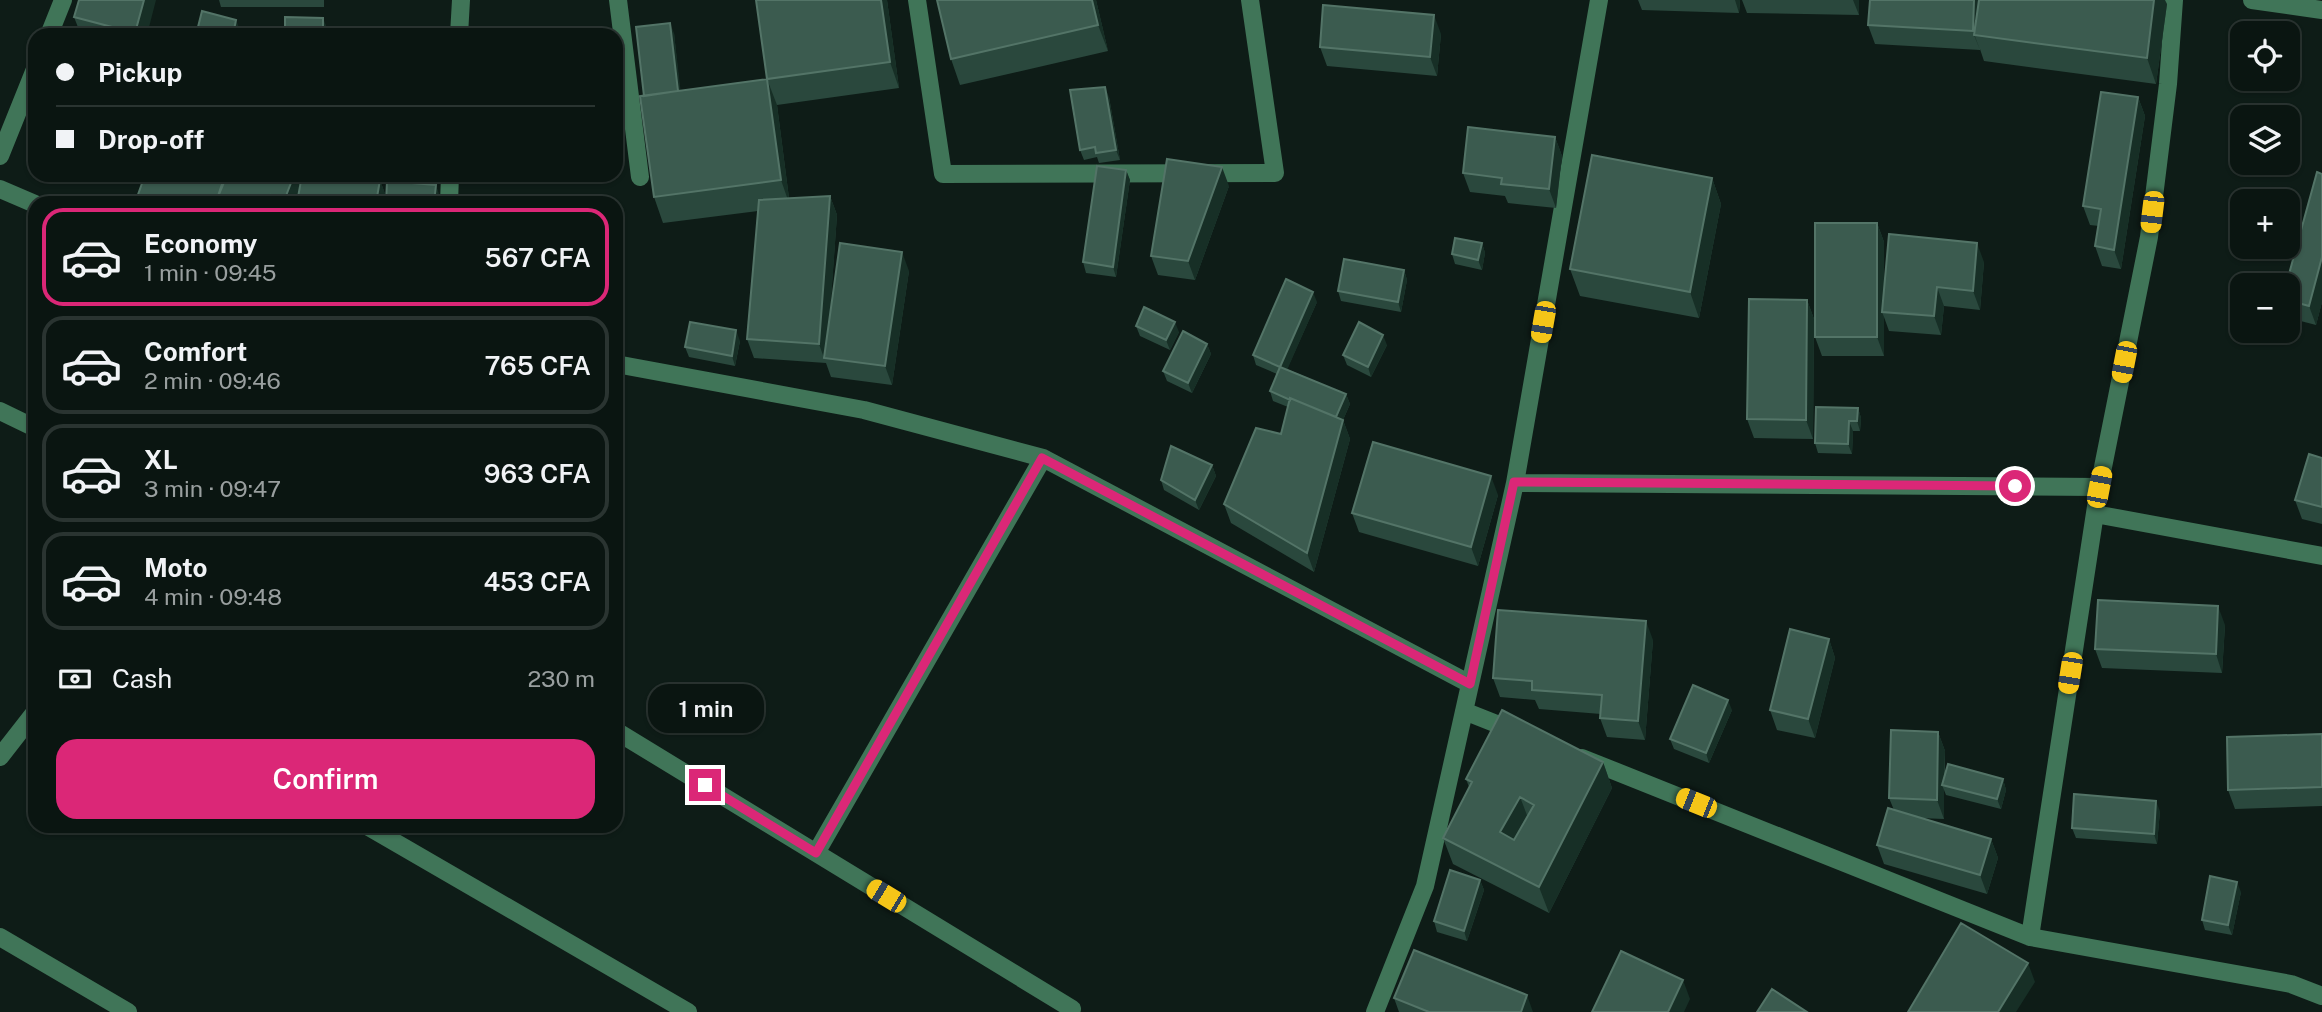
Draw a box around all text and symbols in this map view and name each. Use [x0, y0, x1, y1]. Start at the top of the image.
map controls [2230, 21, 2300, 343]
button: locate [2230, 21, 2300, 91]
text: Pickup [98, 57, 182, 88]
button: layers [2230, 105, 2300, 175]
text: Drop-off [98, 124, 204, 155]
button: + [2230, 189, 2300, 259]
car [2140, 190, 2165, 234]
icon: car [60, 226, 123, 289]
text: Economy [144, 228, 257, 259]
text: 567 CFA [485, 242, 591, 273]
text: 1 min · 09:45 [144, 259, 277, 286]
button: − [2230, 273, 2300, 343]
car [1530, 299, 1557, 345]
icon: car [60, 334, 123, 397]
text: Comfort [144, 336, 247, 367]
car [2110, 339, 2139, 385]
text: 765 CFA [484, 350, 591, 381]
text: 2 min · 09:46 [144, 367, 281, 394]
icon: car [60, 442, 123, 505]
text: XL [144, 444, 178, 475]
text: 963 CFA [484, 458, 591, 489]
car [2085, 464, 2114, 510]
route start [1999, 470, 2031, 502]
text: 3 min · 09:47 [144, 475, 281, 502]
icon: car [60, 550, 123, 613]
text: Moto [144, 552, 207, 583]
text: 453 CFA [483, 566, 591, 597]
text: 4 min · 09:48 [144, 583, 282, 610]
car [2057, 651, 2084, 695]
icon: cash [56, 660, 94, 698]
text: Cash [112, 663, 172, 694]
text: 230 m [527, 665, 595, 692]
callout: 1 min [647, 684, 763, 732]
text: 1 min [679, 695, 733, 722]
button: Confirm [56, 739, 595, 819]
route end [689, 769, 721, 801]
car [1673, 785, 1720, 821]
car [863, 876, 910, 916]

